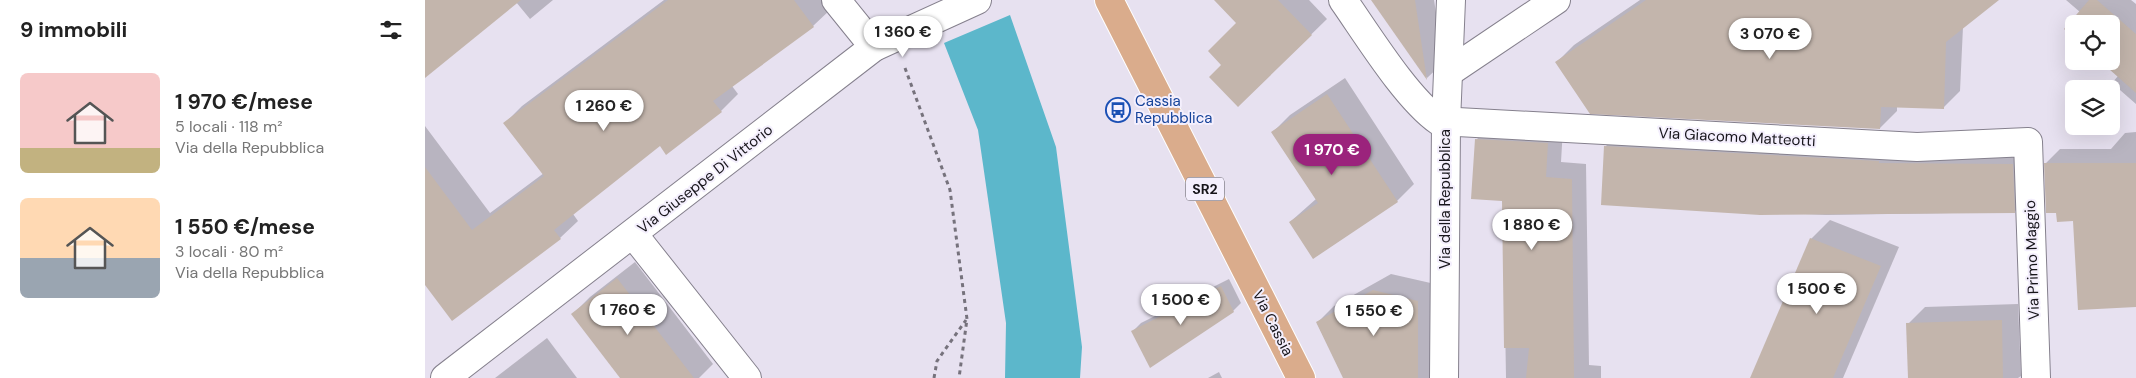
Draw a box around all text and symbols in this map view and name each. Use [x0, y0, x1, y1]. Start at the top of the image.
pin: 1 360 € [857, 15, 949, 58]
map controls [2065, 15, 2120, 135]
button: locate [2065, 15, 2120, 70]
text: 9 immobili [20, 16, 127, 44]
icon: filters [377, 16, 405, 44]
pin: 3 070 € [1724, 18, 1816, 60]
text: 1 360 € [874, 21, 932, 42]
text: 3 070 € [1740, 23, 1800, 44]
button: layers [2065, 80, 2120, 135]
text: 1 970 €/mese [175, 88, 313, 116]
pin: 1 260 € [558, 90, 650, 132]
place label: Cassia Repubblica [1135, 91, 1212, 128]
icon: home [60, 93, 120, 153]
text: 1 260 € [576, 95, 632, 116]
bus stop icon: Cassia Repubblica [1105, 97, 1131, 123]
text: 5 locali · 118 m² [175, 116, 283, 137]
street label: Via Giuseppe Di Vittorio [633, 120, 777, 238]
street label: Via Giacomo Matteotti [1658, 123, 1816, 151]
street label: Via della Repubblica [1435, 129, 1455, 269]
pin: 1 970 € [1286, 134, 1378, 176]
text: Via della Repubblica [175, 137, 324, 158]
text: 1 970 € [1304, 139, 1360, 160]
road number: SR2 [1186, 178, 1224, 200]
street label: Via Primo Maggio [2020, 200, 2044, 320]
pin: 1 880 € [1486, 208, 1578, 251]
text: 1 550 €/mese [175, 213, 315, 241]
text: 1 880 € [1503, 214, 1561, 235]
icon: home [60, 218, 120, 278]
text: 3 locali · 80 m² [175, 241, 283, 262]
text: Via della Repubblica [175, 262, 324, 283]
pin: 1 500 € [1771, 272, 1863, 315]
text: 1 500 € [1788, 278, 1846, 299]
pin: 1 500 € [1135, 284, 1227, 326]
street label: Via Cassia [1248, 287, 1298, 359]
text: 1 500 € [1152, 289, 1210, 310]
pin: 1 760 € [582, 294, 674, 336]
pin: 1 550 € [1328, 294, 1420, 337]
text: 1 760 € [600, 299, 656, 320]
text: 1 550 € [1345, 300, 1403, 321]

